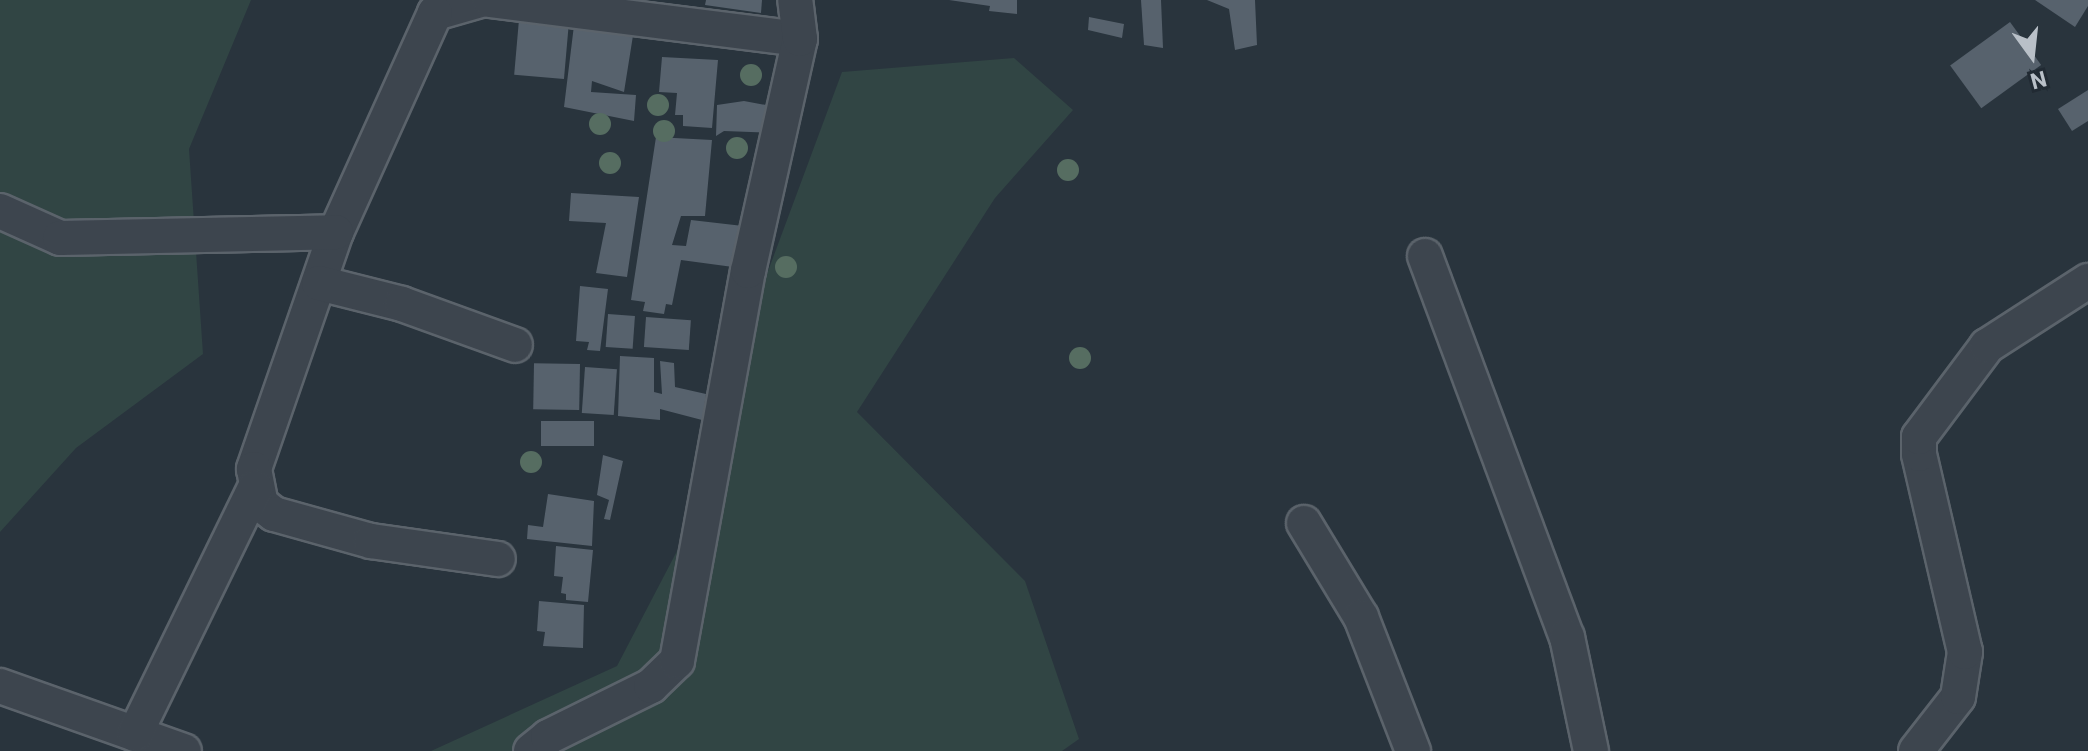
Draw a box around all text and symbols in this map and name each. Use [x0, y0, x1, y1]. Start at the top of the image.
north arrow [1992, 16, 2072, 96]
text: N [2028, 66, 2049, 94]

